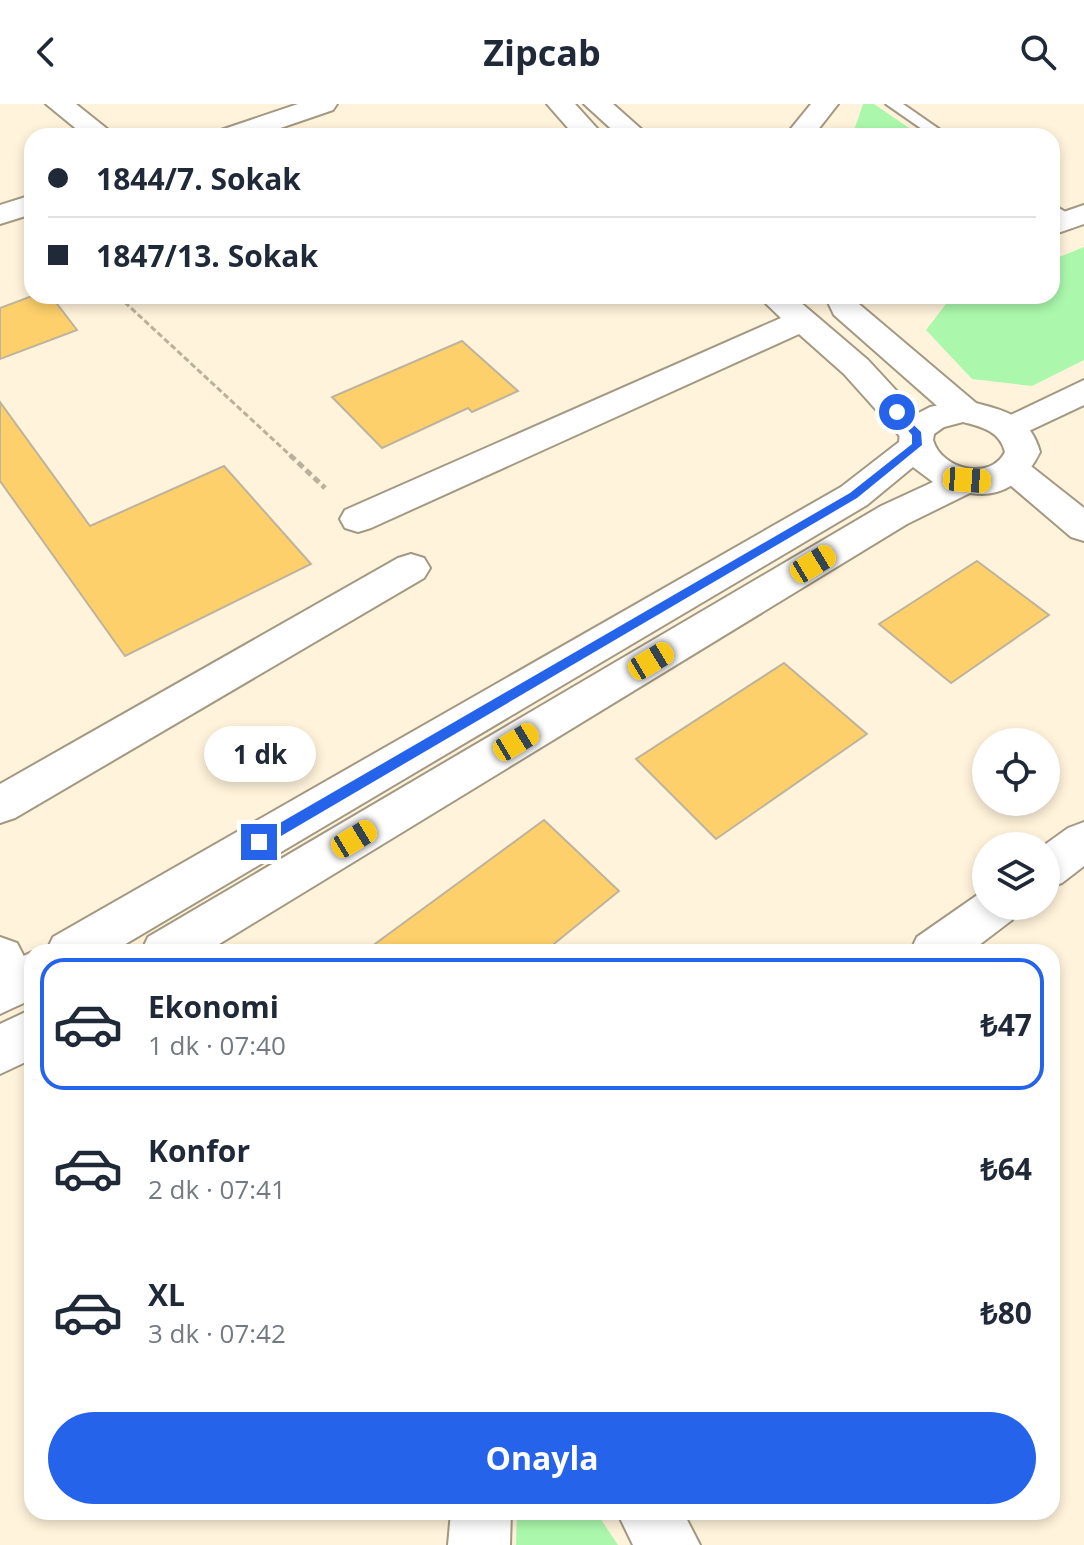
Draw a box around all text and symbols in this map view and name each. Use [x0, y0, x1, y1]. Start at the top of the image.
text: Zipcab [483, 28, 601, 77]
icon: back [24, 30, 68, 74]
icon: search [1016, 30, 1060, 74]
text: 1844/7. Sokak [96, 158, 301, 199]
text: 1847/13. Sokak [96, 235, 318, 276]
route start [879, 394, 915, 430]
car [942, 466, 992, 494]
car [786, 541, 840, 587]
car [624, 638, 678, 684]
car [489, 719, 543, 765]
callout: 1 dk [203, 726, 315, 782]
map controls [972, 728, 1060, 920]
button: locate [972, 728, 1060, 816]
text: 1 dk [233, 736, 287, 772]
car [327, 816, 381, 862]
route end [241, 824, 277, 860]
button: layers [972, 832, 1060, 920]
text: Ekonomi [148, 986, 279, 1027]
icon: car [52, 988, 124, 1060]
text: ₺47 [981, 1004, 1032, 1045]
text: 1 dk · 07:40 [148, 1027, 286, 1063]
text: Konfor [148, 1130, 250, 1171]
icon: car [52, 1132, 124, 1204]
text: ₺64 [981, 1148, 1032, 1189]
text: 2 dk · 07:41 [148, 1171, 286, 1207]
text: XL [148, 1274, 185, 1315]
icon: car [52, 1276, 124, 1348]
text: ₺80 [981, 1292, 1032, 1333]
text: 3 dk · 07:42 [148, 1315, 286, 1351]
button: Onayla [48, 1412, 1036, 1504]

